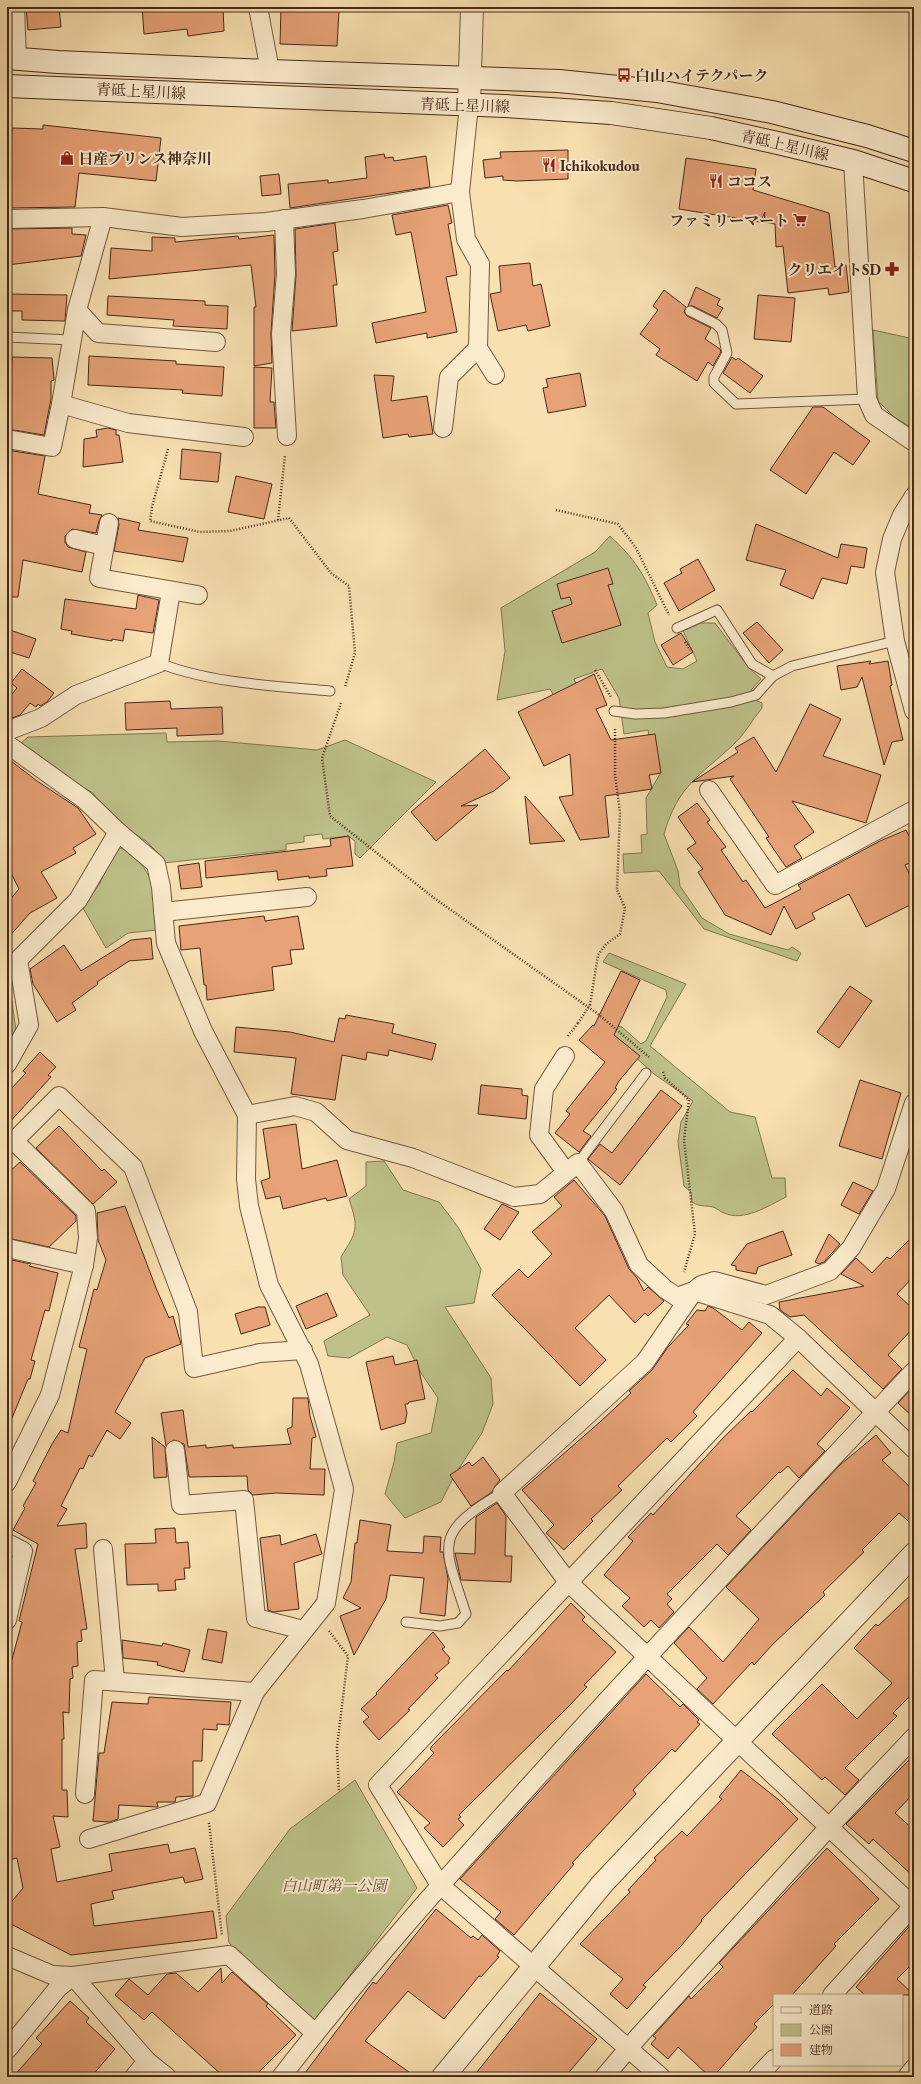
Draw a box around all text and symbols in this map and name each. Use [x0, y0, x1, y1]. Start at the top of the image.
place label: 白山ハイテクパーク [635, 66, 769, 85]
bus stop icon: 白山ハイテクパーク [616, 67, 632, 83]
street label: 青砥上星川線 [96, 79, 186, 103]
street label: 青砥上星川線 [420, 94, 510, 116]
street label: 青砥上星川線 [739, 126, 831, 164]
place label: 日産プリンス神奈川 [78, 149, 212, 168]
shop icon: 日産プリンス神奈川 [59, 150, 75, 166]
place label: Ichikokudou [560, 156, 641, 175]
restaurant icon: Ichikokudou [541, 157, 557, 173]
place label: ココス [727, 172, 772, 191]
restaurant icon: ココス [708, 173, 724, 189]
place label: ファミリーマート [669, 211, 789, 230]
supermarket icon: ファミリーマート [792, 212, 808, 228]
place label: クリエイトSD [787, 260, 882, 279]
pharmacy icon: クリエイトSD [884, 261, 900, 277]
park label: 白山町第一公園 [281, 1876, 389, 1895]
legend [773, 1994, 903, 2066]
text: 道路 [809, 2002, 833, 2018]
text: 公園 [809, 2022, 833, 2038]
text: 建物 [809, 2042, 833, 2058]

